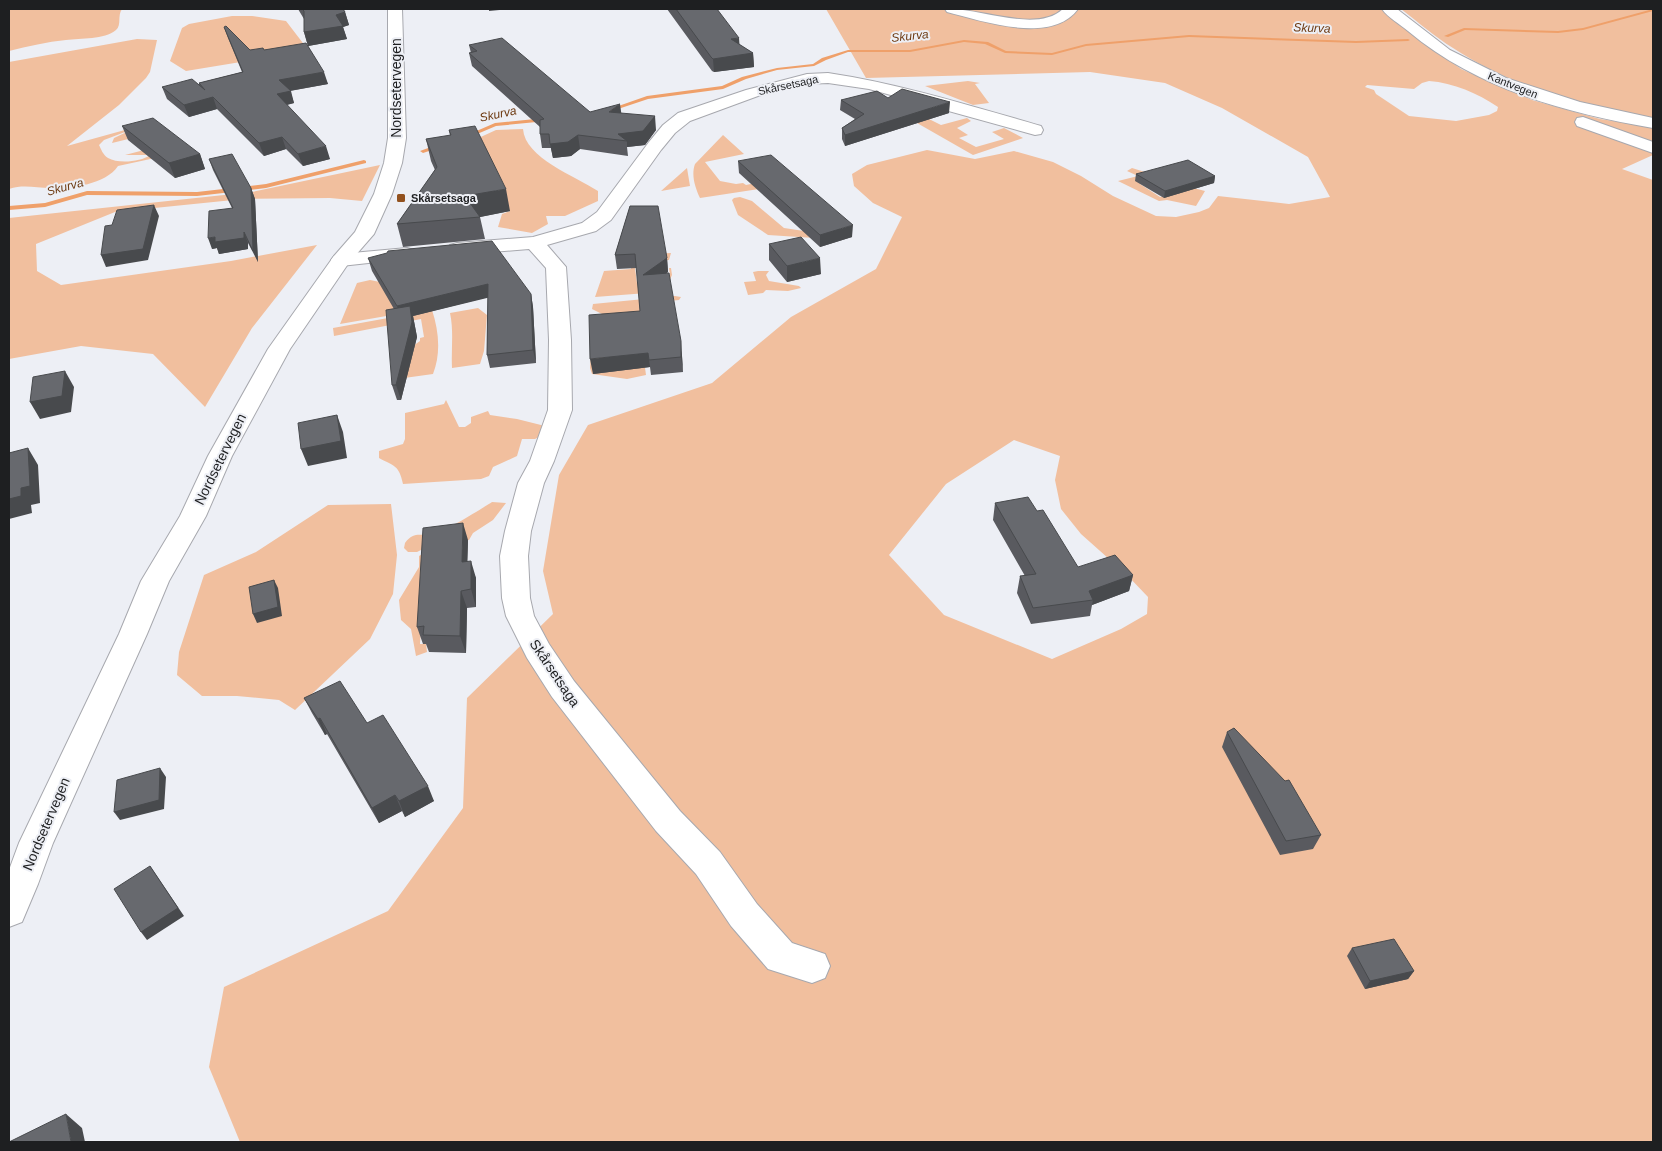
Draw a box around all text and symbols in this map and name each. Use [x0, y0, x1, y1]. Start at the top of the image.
water label: Skurva [1293, 20, 1331, 36]
water label: Skurva [891, 27, 930, 45]
street label: Nordsetervegen [388, 38, 404, 138]
street label: Kantvegen [1486, 70, 1540, 100]
street label: Skårsetsaga [757, 73, 820, 97]
water label: Skurva [478, 103, 518, 125]
water label: Skurva [45, 175, 85, 199]
marker: Skårsetsaga [395, 192, 407, 204]
place label: Skårsetsaga [411, 192, 477, 204]
street label: Nordsetervegen [191, 411, 249, 507]
street label: Skårsetsaga [527, 636, 584, 710]
street label: Nordsetervegen [19, 775, 73, 873]

